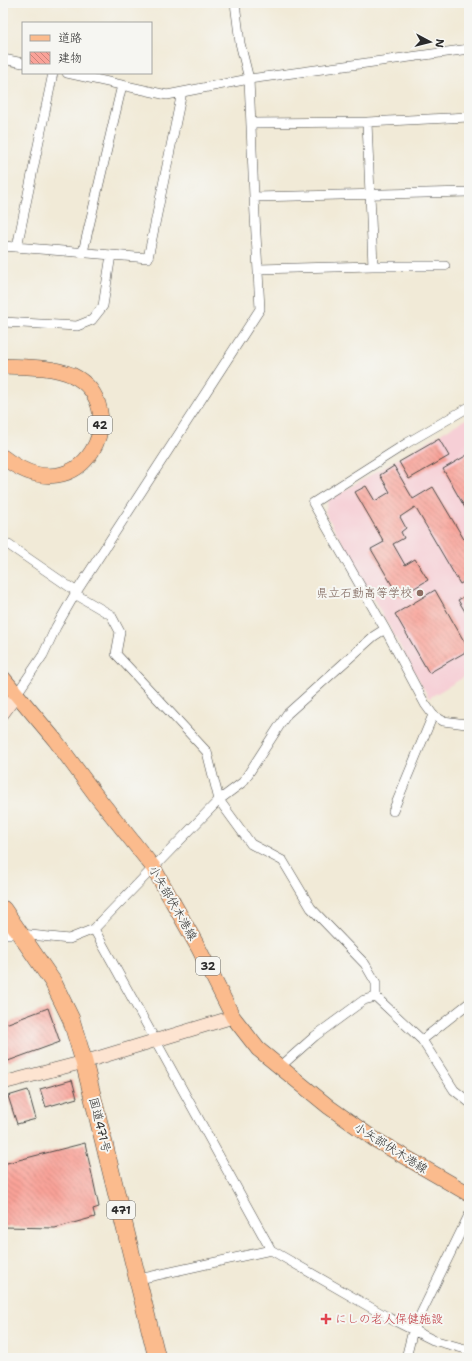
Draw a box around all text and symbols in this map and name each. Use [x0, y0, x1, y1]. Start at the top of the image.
legend [22, 22, 152, 74]
north arrow [410, 22, 450, 62]
text: 道路 [58, 30, 82, 46]
text: N [431, 38, 447, 49]
text: 建物 [58, 50, 82, 66]
road number: 42 [88, 416, 112, 434]
place label: 県立石動高等学校 [316, 585, 412, 601]
marker: 県立石動高等学校 [415, 588, 425, 598]
street label: 小矢部伏木港線 [145, 863, 201, 943]
road number: 32 [196, 957, 220, 975]
street label: 国道471号 [85, 1096, 115, 1154]
street label: 小矢部伏木港線 [351, 1119, 431, 1177]
road number: 471 [107, 1201, 135, 1219]
place label: にしの老人保健施設 [335, 1311, 443, 1327]
marker: にしの老人保健施設 [320, 1313, 332, 1325]

